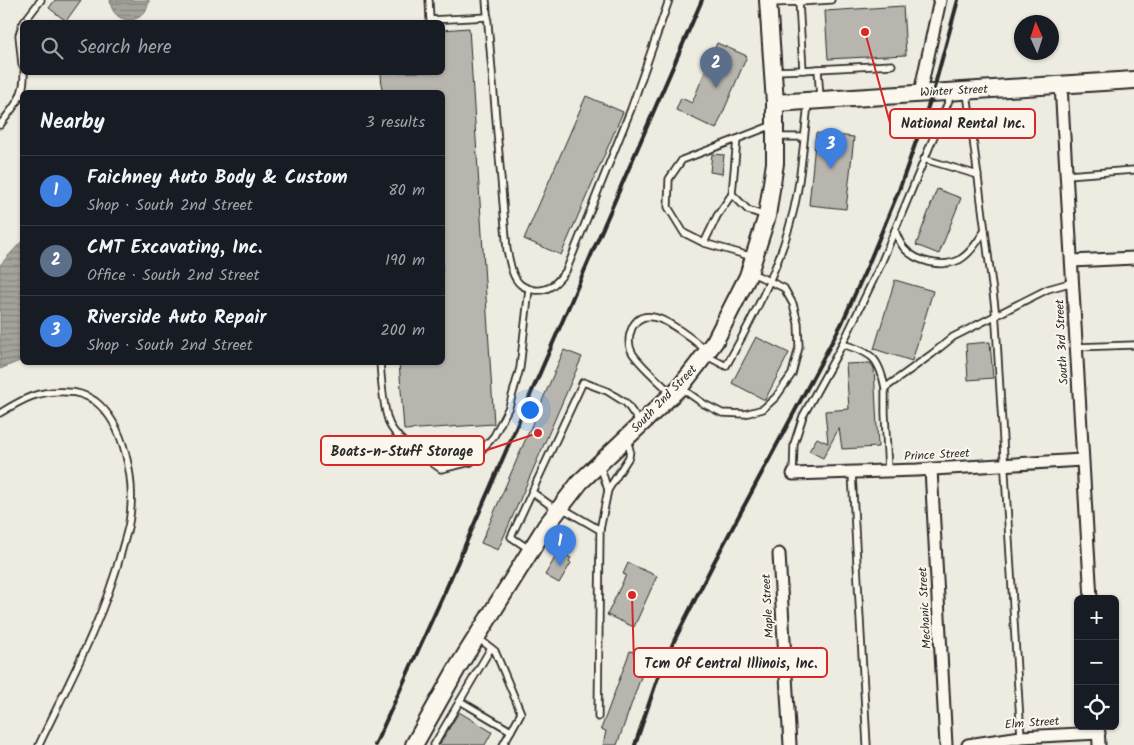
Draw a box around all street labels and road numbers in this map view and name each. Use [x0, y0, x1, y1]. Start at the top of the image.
street label: Winter Street [920, 80, 989, 102]
street label: South 3rd Street [1050, 298, 1074, 385]
street label: South 2nd Street [627, 360, 702, 437]
street label: Prince Street [904, 444, 971, 466]
street label: Mechanic Street [913, 566, 937, 649]
street label: Maple Street [757, 573, 779, 639]
street label: Elm Street [1004, 712, 1060, 734]

